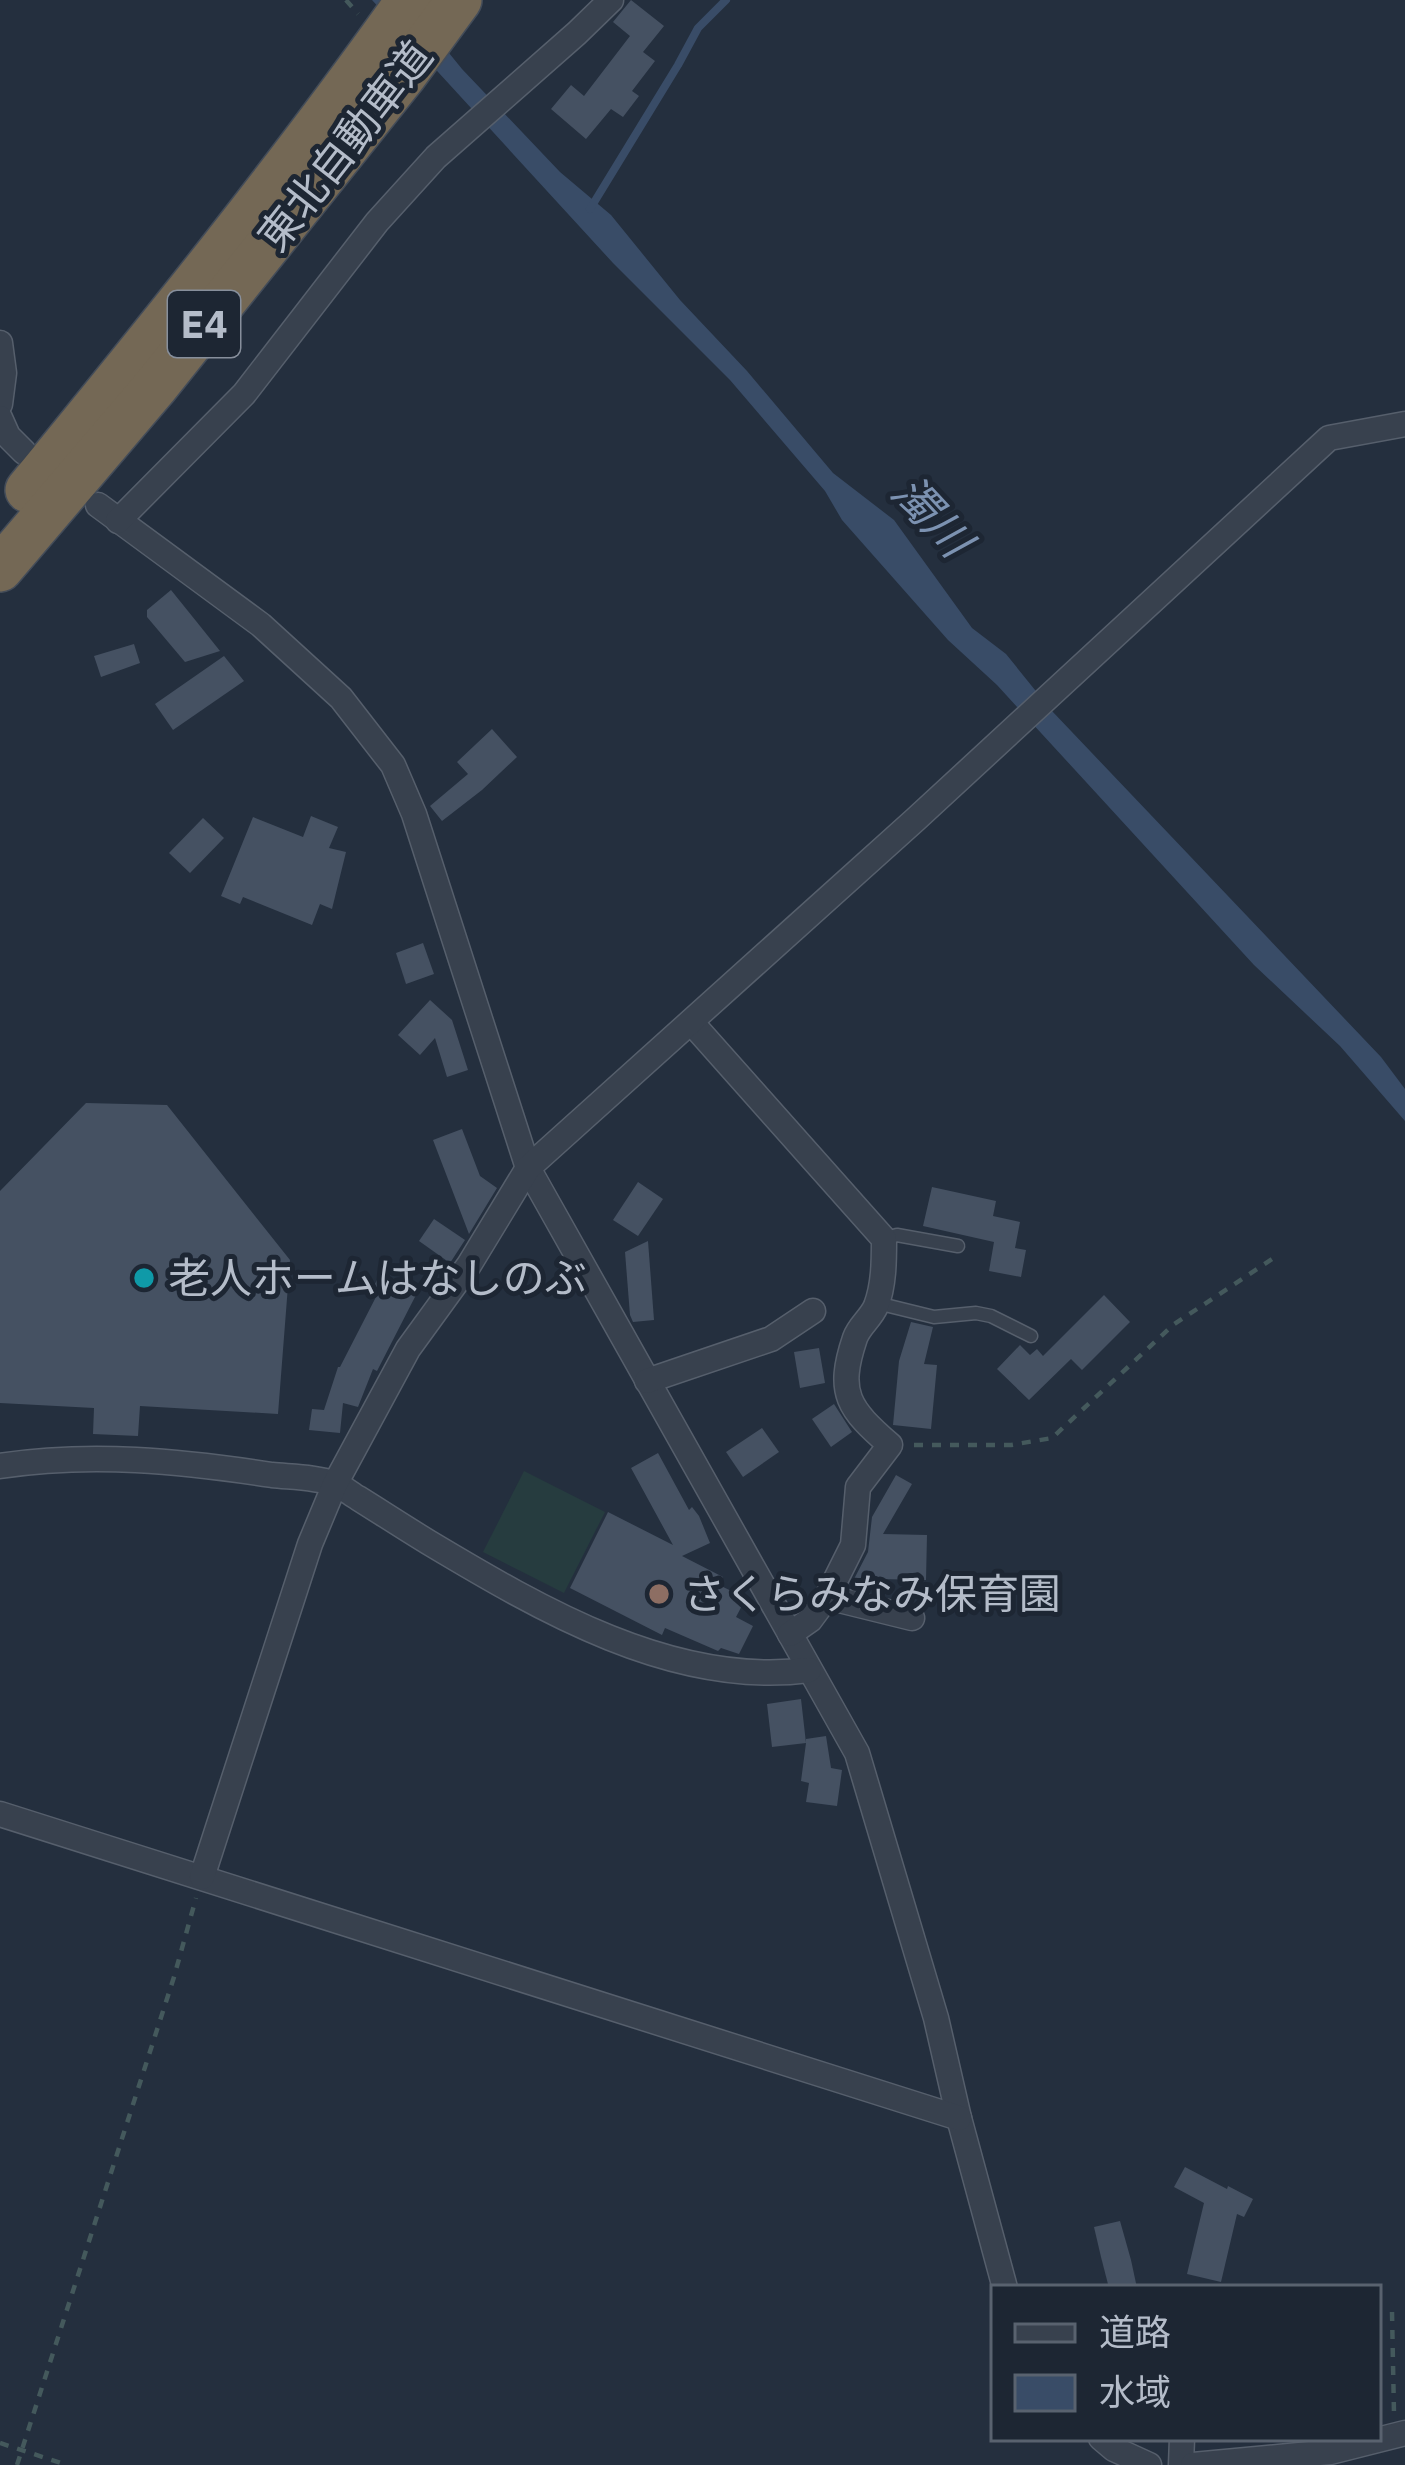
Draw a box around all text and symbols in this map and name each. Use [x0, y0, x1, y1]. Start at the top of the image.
street label: 東北自動車道 [245, 29, 444, 262]
road number: E4 [168, 291, 240, 357]
water label: 濁川 [881, 463, 987, 571]
place label: 老人ホームはなしのぶ [168, 1250, 587, 1305]
marker: 老人ホームはなしのぶ [131, 1265, 157, 1291]
place label: さくらみなみ保育園 [683, 1566, 1061, 1621]
marker: さくらみなみ保育園 [646, 1581, 672, 1607]
legend [991, 2285, 1381, 2441]
text: 道路 [1099, 2308, 1171, 2355]
text: 水域 [1099, 2368, 1171, 2415]

